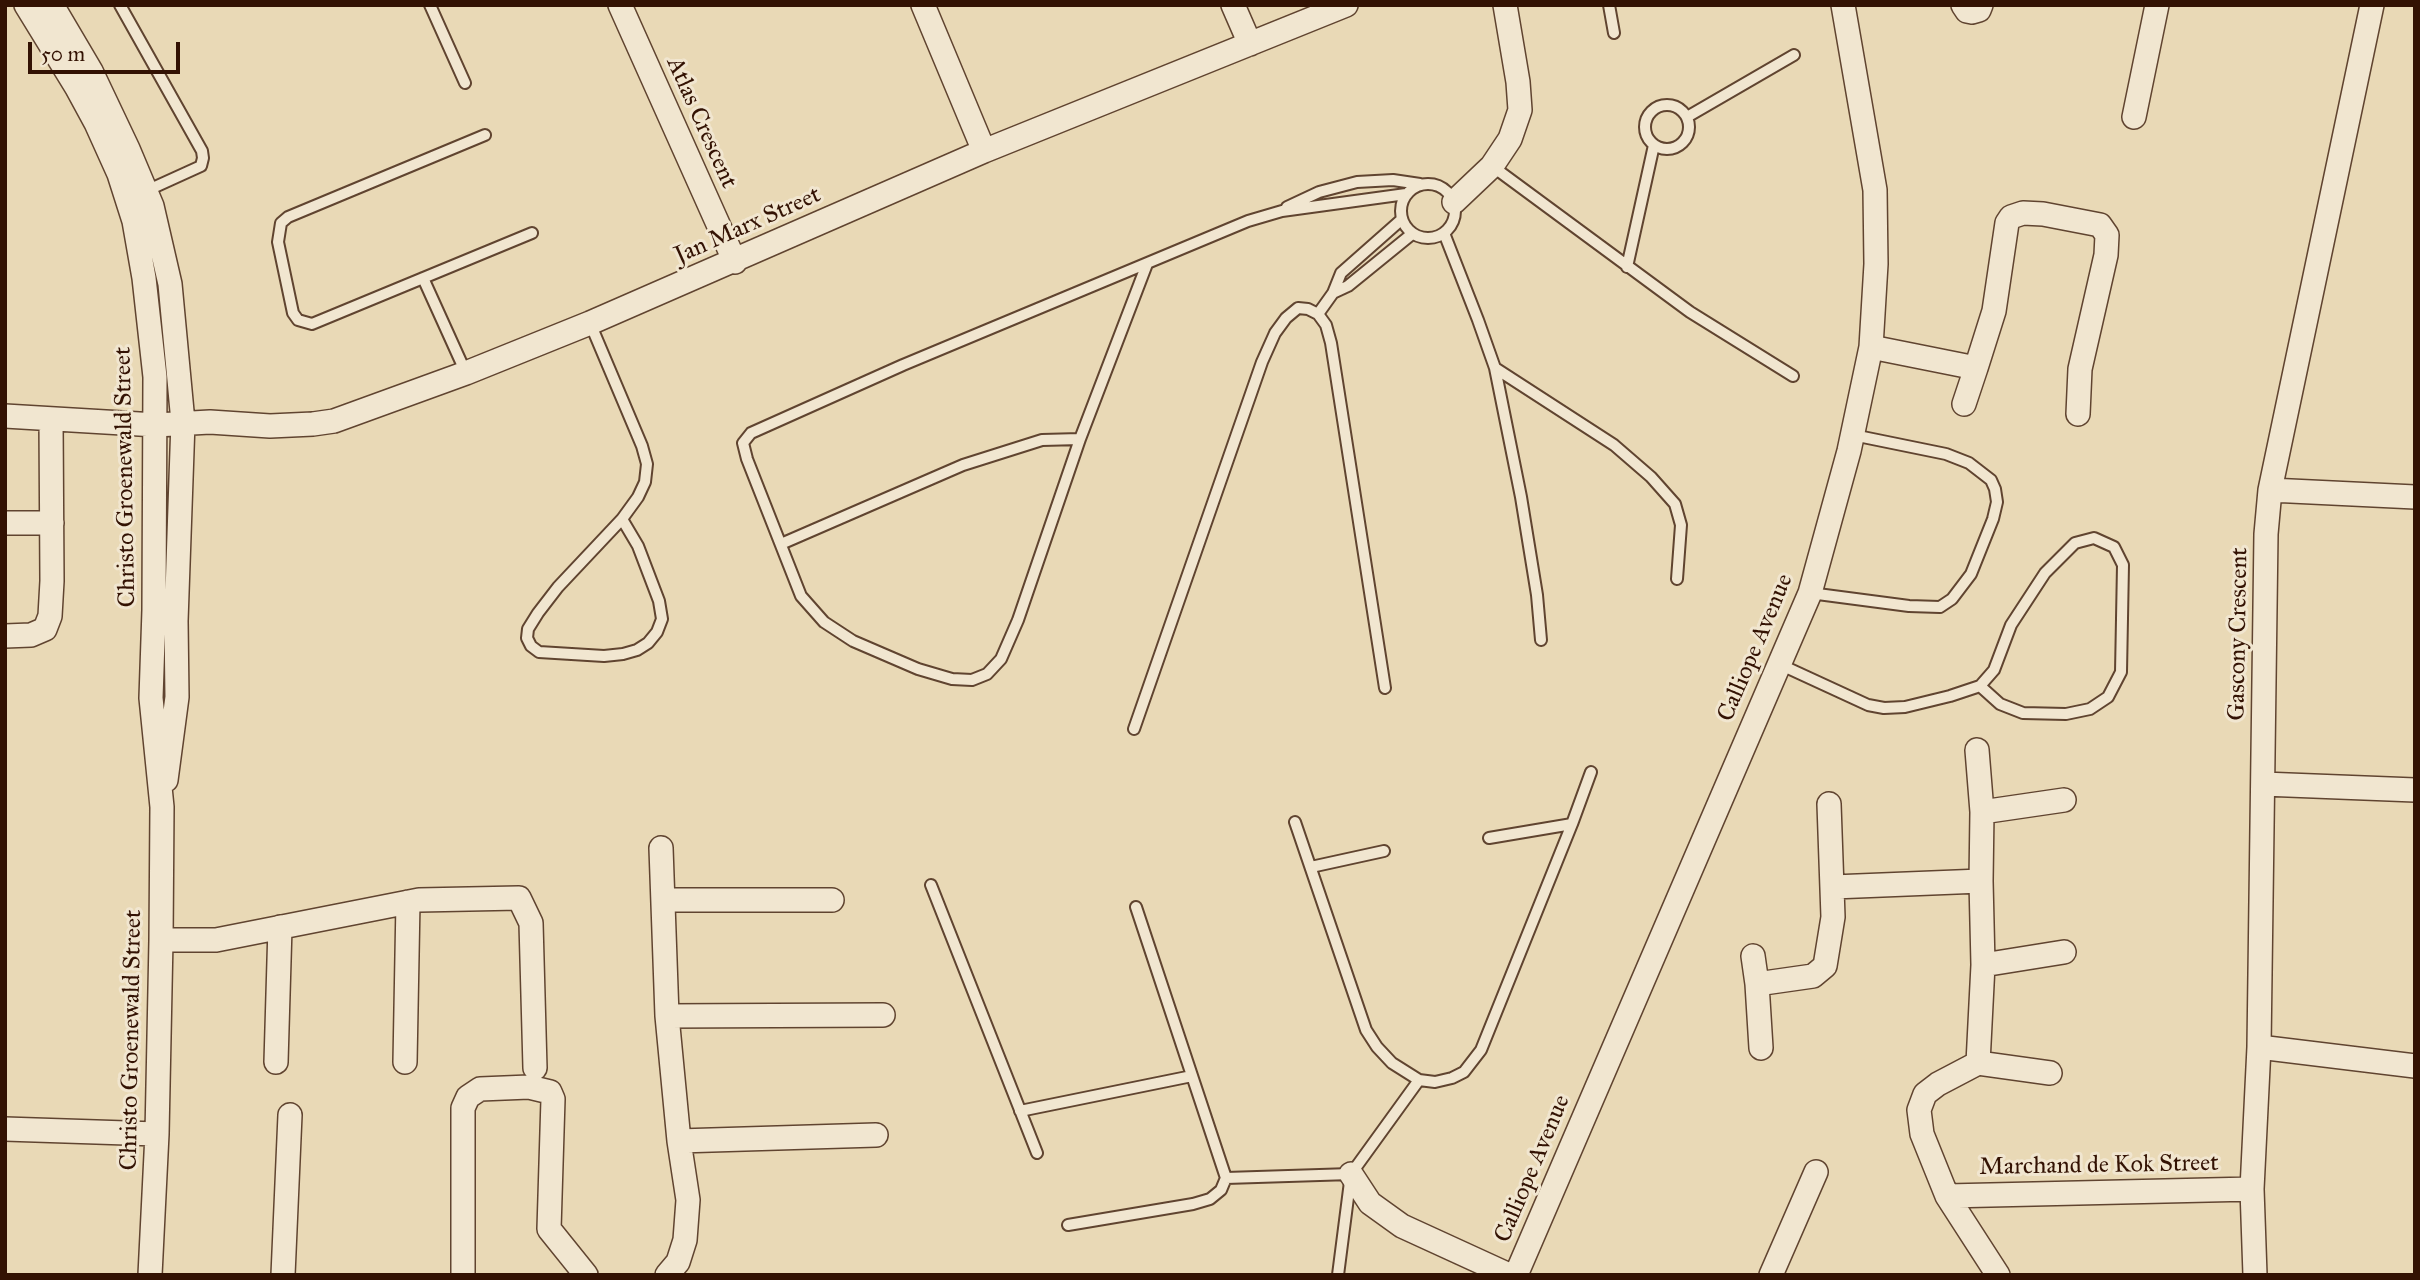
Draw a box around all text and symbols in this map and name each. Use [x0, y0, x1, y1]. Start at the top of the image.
scale bar [32, 28, 184, 72]
text: 50 m [41, 41, 85, 67]
street label: Atlas Crescent [659, 53, 743, 193]
street label: Jan Marx Street [671, 181, 825, 271]
street label: Christo Groenewald Street [109, 346, 143, 608]
street label: Gascony Crescent [2223, 547, 2255, 721]
street label: Calliope Avenue [1712, 570, 1800, 726]
street label: Christo Groenewald Street [115, 909, 149, 1171]
street label: Calliope Avenue [1489, 1091, 1577, 1247]
street label: Marchand de Kok Street [1979, 1150, 2219, 1182]

